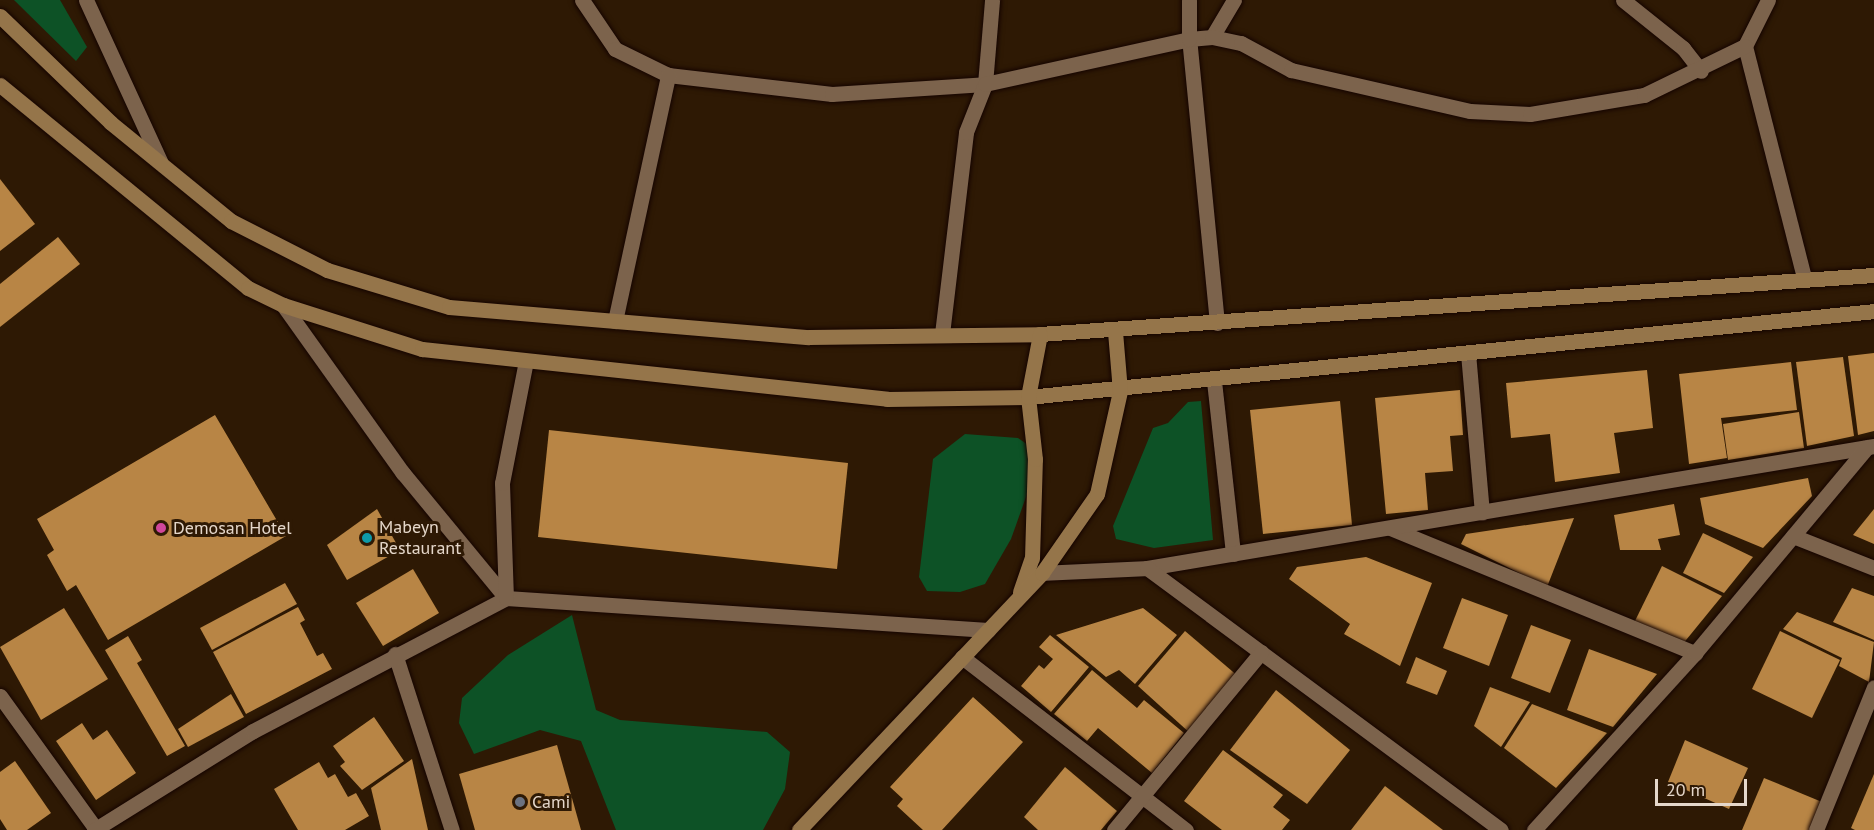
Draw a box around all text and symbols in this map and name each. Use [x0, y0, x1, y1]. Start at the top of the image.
place label: Demosan Hotel [173, 517, 291, 539]
place label: Mabeyn Restaurant [379, 517, 461, 560]
marker: Demosan Hotel [154, 521, 168, 535]
marker: Mabeyn Restaurant [360, 531, 374, 545]
scale bar [1658, 767, 1750, 805]
text: 20 m [1666, 778, 1705, 801]
place label: Cami [532, 791, 570, 813]
marker: Cami [513, 795, 527, 809]

